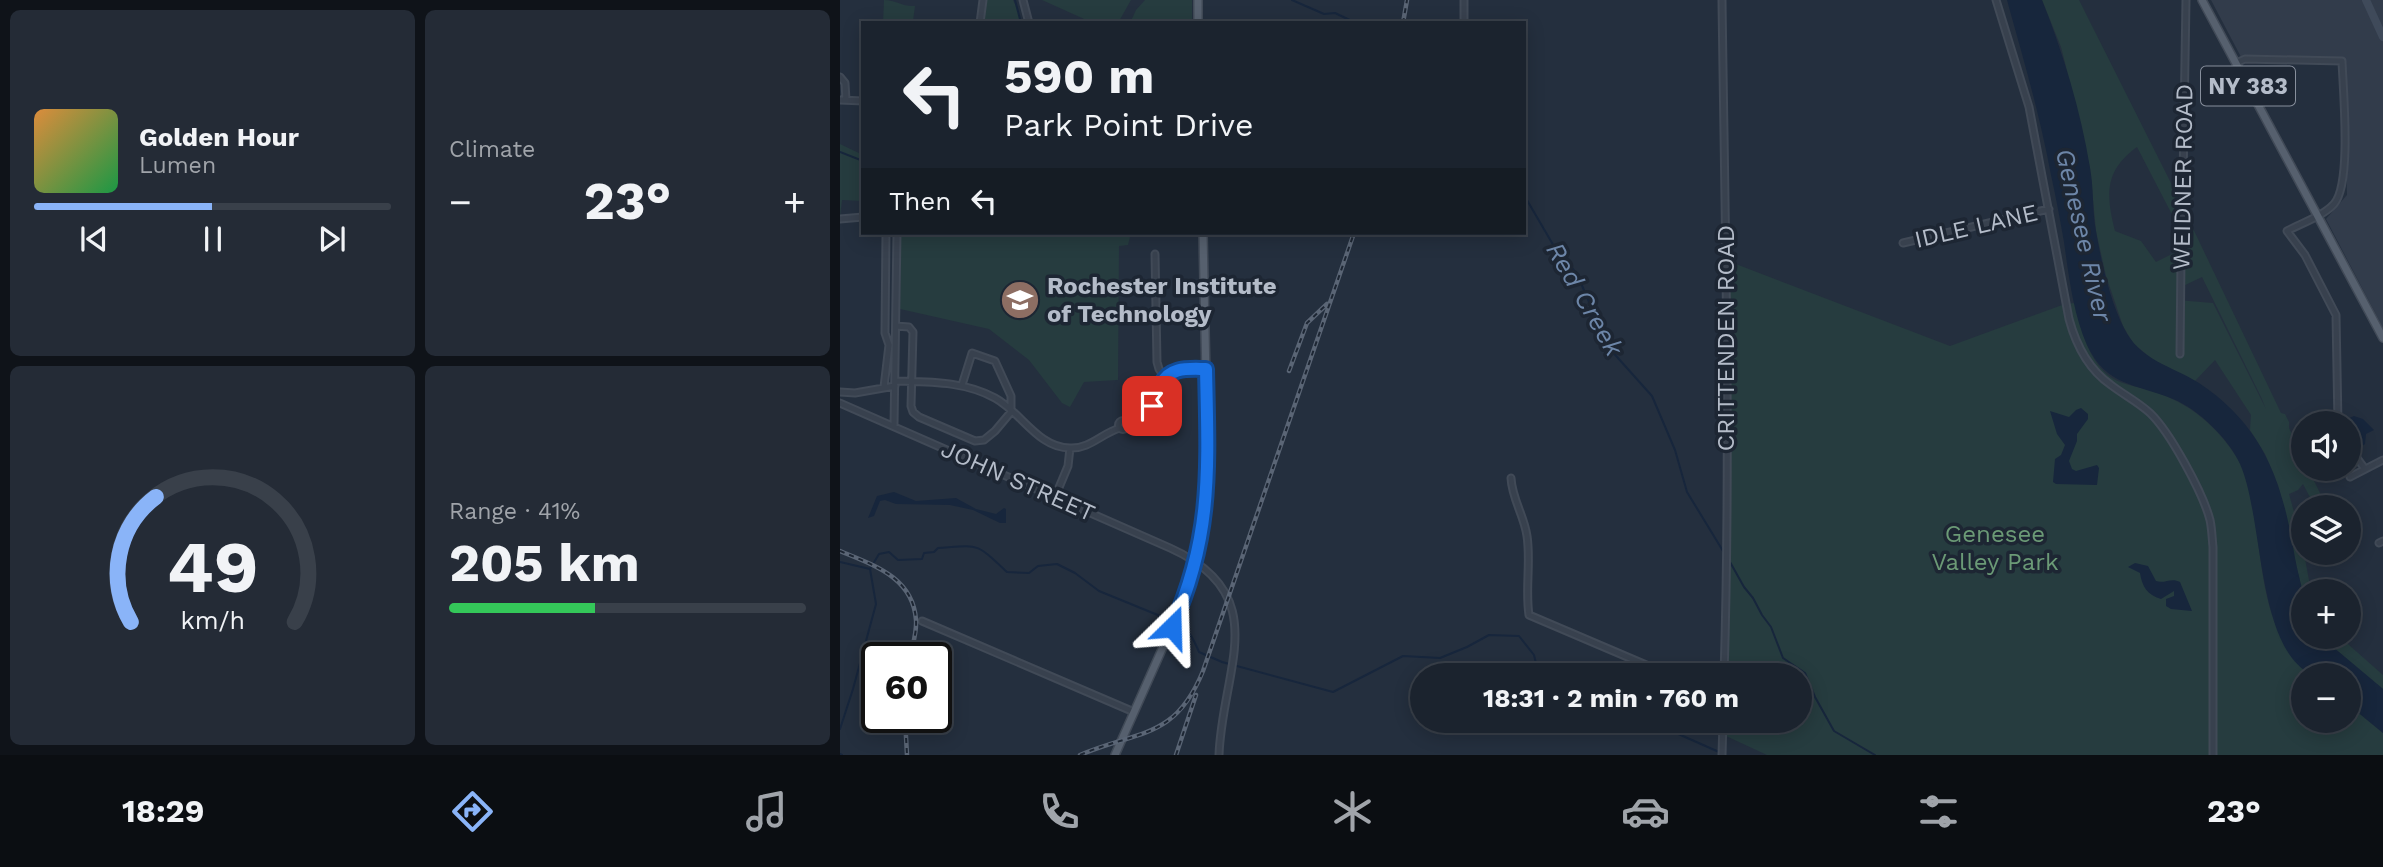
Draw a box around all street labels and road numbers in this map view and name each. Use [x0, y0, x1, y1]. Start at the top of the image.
road number: NY 383 [2201, 66, 2295, 106]
street label: WEIDNER ROAD [2167, 84, 2199, 270]
street label: IDLE LANE [1912, 198, 2040, 254]
street label: CRITTENDEN ROAD [1712, 225, 1740, 451]
street label: JOHN STREET [937, 435, 1099, 527]

